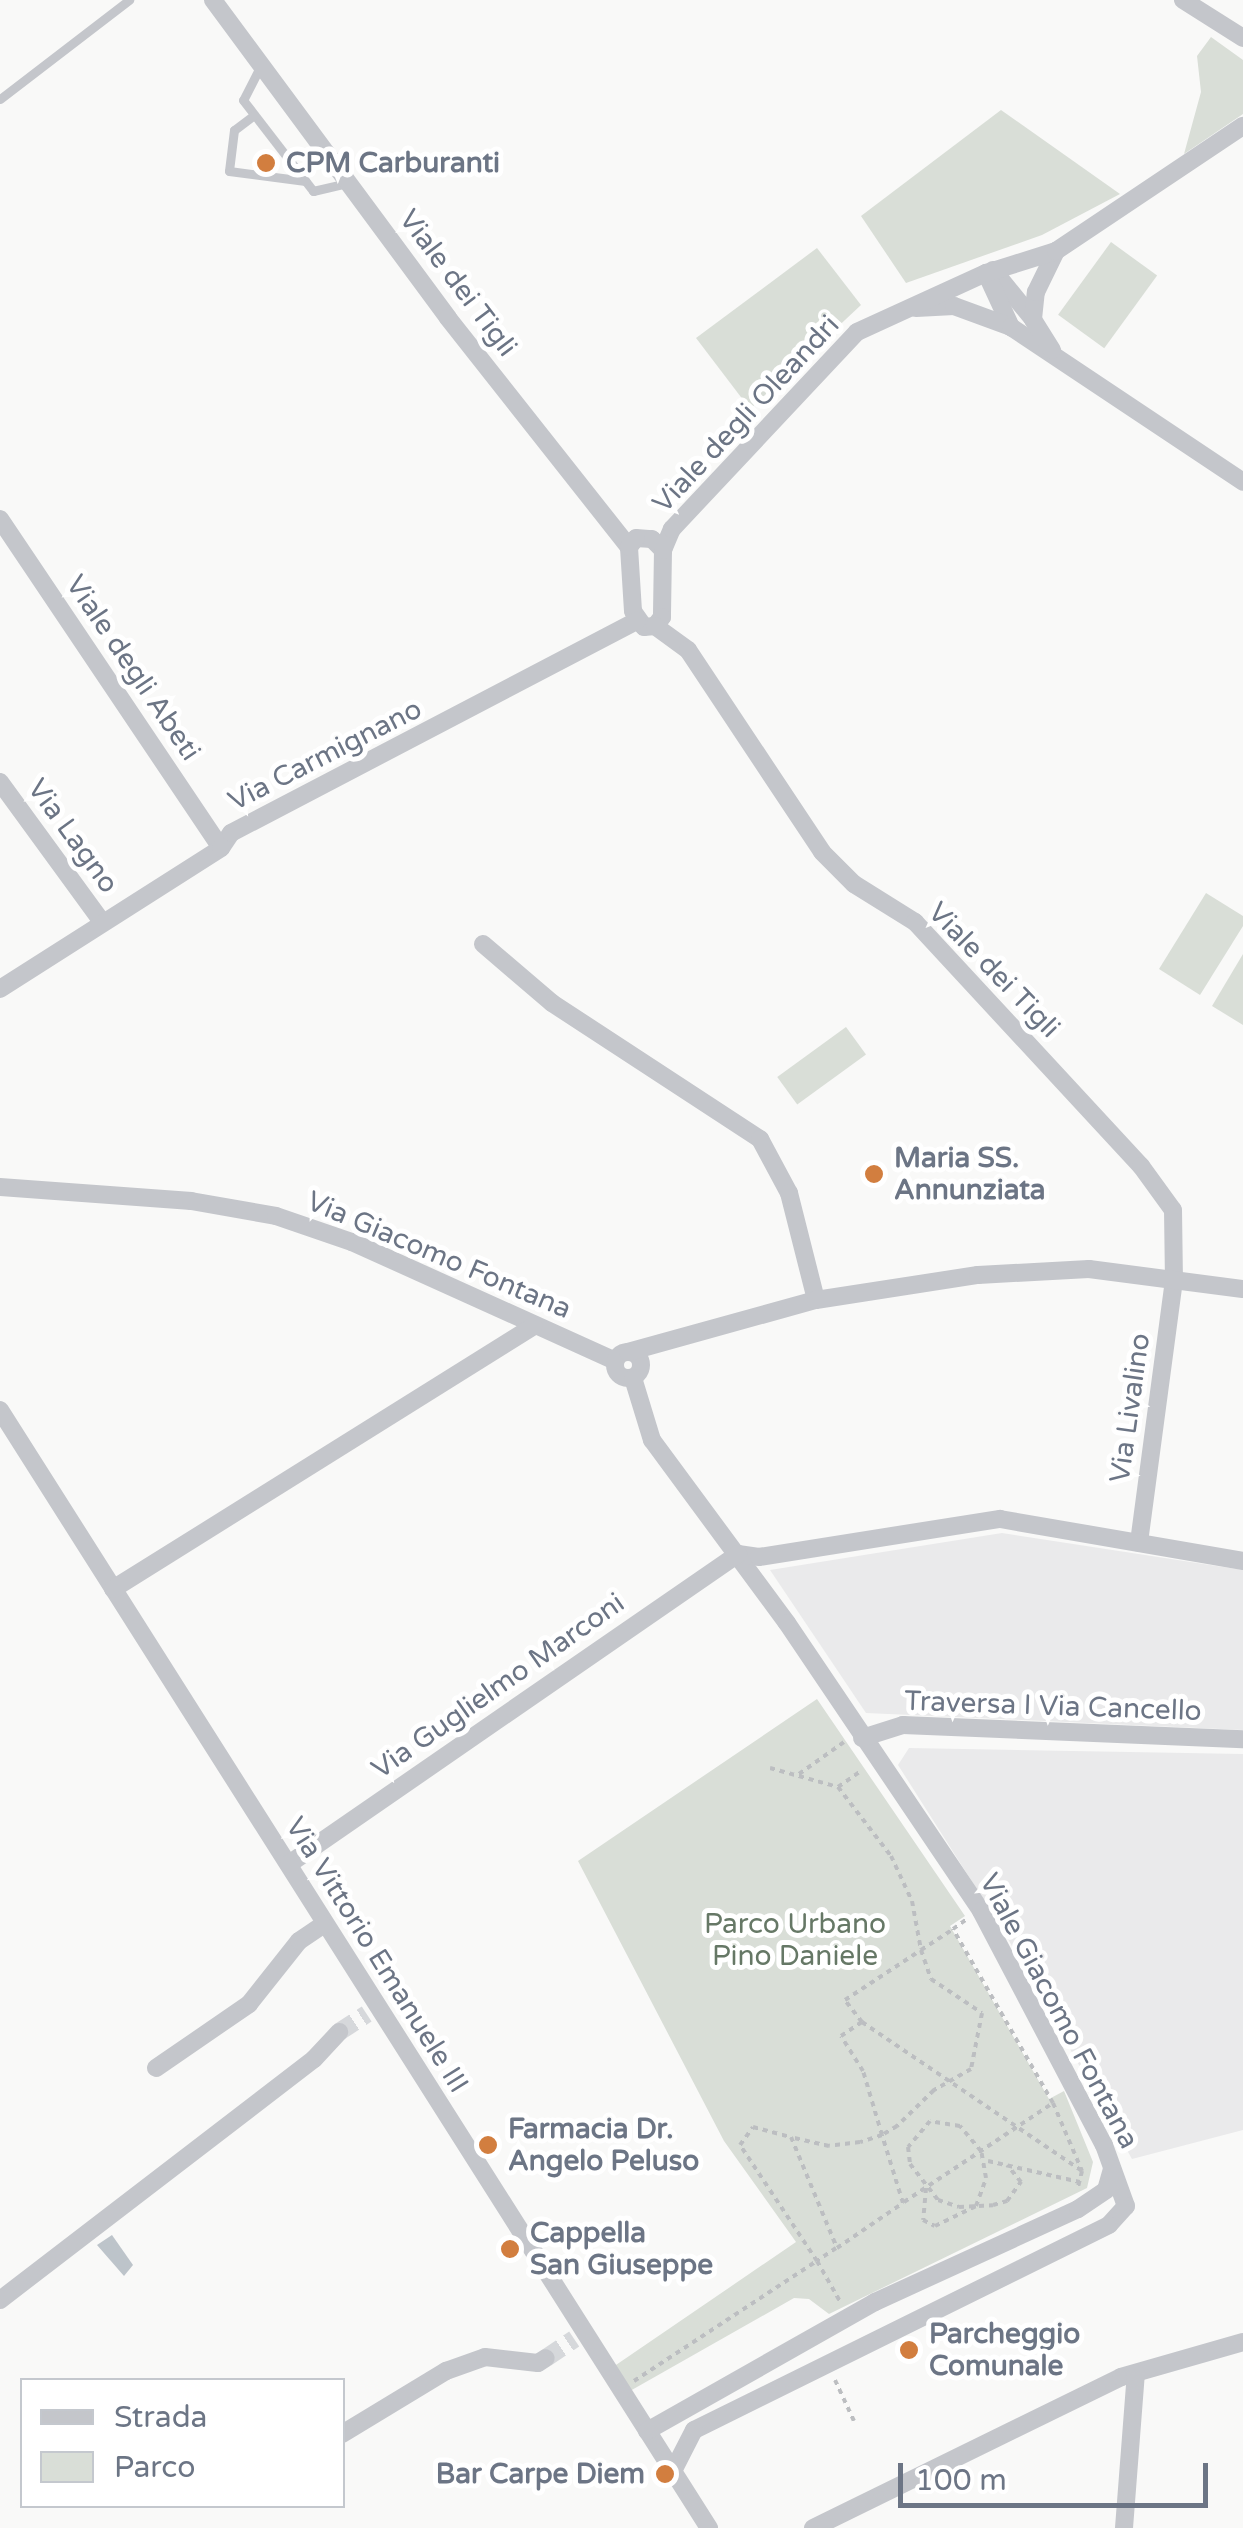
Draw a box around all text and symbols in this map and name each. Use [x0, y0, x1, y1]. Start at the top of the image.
place label: CPM Carburanti [286, 146, 500, 180]
marker: CPM Carburanti [255, 152, 277, 174]
street label: Viale dei Tigli [392, 203, 524, 363]
street label: Viale degli Oleandri [646, 308, 846, 520]
street label: Viale degli Abeti [59, 569, 207, 767]
street label: Via Carmignano [223, 692, 427, 818]
street label: Via Lagno [20, 772, 126, 900]
street label: Viale dei Tigli [921, 895, 1067, 1045]
place label: Maria SS. Annunziata [894, 1141, 1046, 1207]
marker: Maria SS. Annunziata [863, 1163, 885, 1185]
street label: Via Giacomo Fontana [302, 1184, 576, 1326]
street label: Via Livalino [1103, 1331, 1157, 1485]
street label: Via Guglielmo Marconi [365, 1586, 631, 1786]
street label: Traversa I Via Cancello [904, 1684, 1202, 1728]
street label: Via Vittorio Emanuele III [278, 1811, 476, 2099]
street label: Viale Giacomo Fontana [972, 1868, 1146, 2154]
park label: Parco Urbano Pino Daniele [704, 1907, 886, 1973]
place label: Farmacia Dr. Angelo Peluso [508, 2112, 699, 2178]
marker: Farmacia Dr. Angelo Peluso [477, 2134, 499, 2156]
place label: Cappella San Giuseppe [530, 2216, 713, 2282]
marker: Cappella San Giuseppe [499, 2238, 521, 2260]
place label: Parcheggio Comunale [929, 2317, 1080, 2383]
marker: Parcheggio Comunale [898, 2339, 920, 2361]
legend [20, 2378, 345, 2508]
text: Strada [114, 2399, 207, 2436]
scale bar [903, 2443, 1213, 2505]
text: Parco [114, 2449, 195, 2486]
place label: Bar Carpe Diem [436, 2457, 645, 2491]
text: 100 m [915, 2462, 1007, 2499]
marker: Bar Carpe Diem [654, 2463, 676, 2485]

